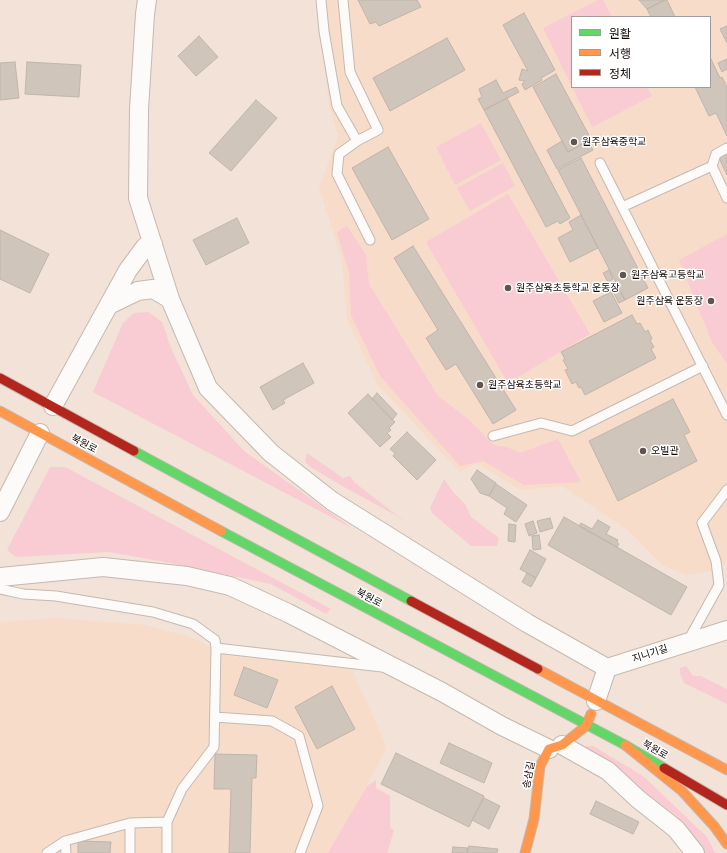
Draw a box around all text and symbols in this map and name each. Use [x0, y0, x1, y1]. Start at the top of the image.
legend [571, 16, 711, 88]
text: 원활 [609, 26, 631, 41]
text: 서행 [609, 46, 631, 61]
text: 정체 [609, 66, 631, 81]
place label: 원주삼육중학교 [582, 136, 646, 148]
marker: 원주삼육중학교 [569, 137, 579, 147]
place label: 원주삼육고등학교 [631, 269, 705, 281]
marker: 원주삼육고등학교 [618, 270, 628, 280]
place label: 원주삼육초등학교 운동장 [516, 282, 620, 294]
marker: 원주삼육초등학교 운동장 [503, 283, 513, 293]
place label: 원주삼육 운동장 [636, 295, 703, 307]
marker: 원주삼육 운동장 [706, 296, 716, 306]
place label: 원주삼육초등학교 [488, 379, 562, 391]
marker: 원주삼육초등학교 [475, 380, 485, 390]
street label: 북원로 [69, 432, 99, 456]
place label: 오빌관 [651, 445, 679, 457]
marker: 오빌관 [638, 446, 648, 456]
street label: 북원로 [354, 586, 384, 610]
street label: 지니기길 [631, 643, 669, 665]
street label: 북원로 [640, 738, 670, 762]
street label: 송삼길 [520, 760, 538, 790]

